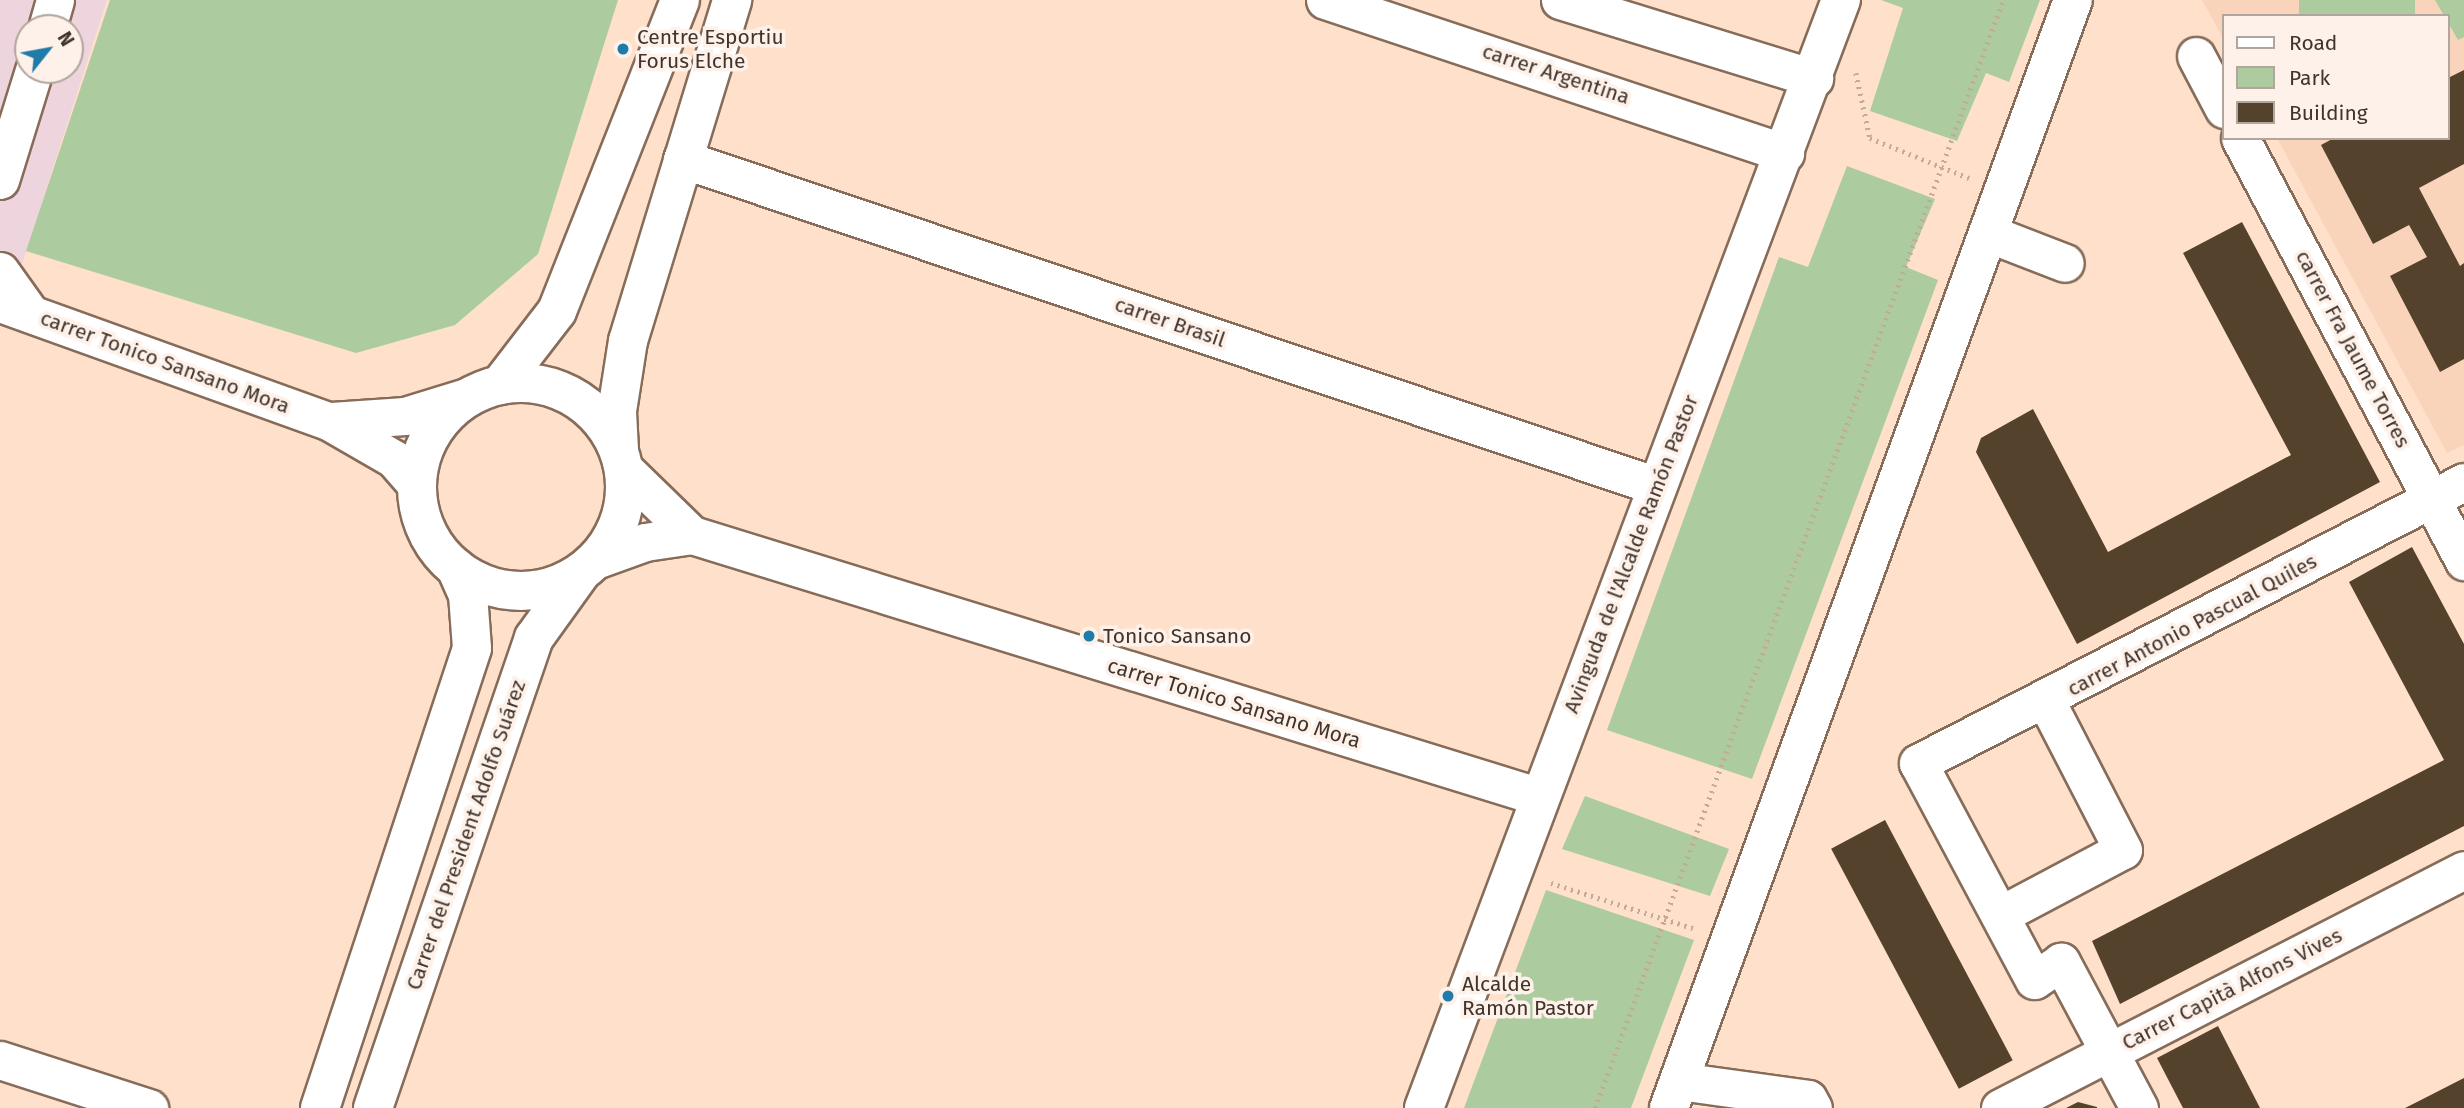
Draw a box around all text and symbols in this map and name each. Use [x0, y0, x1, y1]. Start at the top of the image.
north arrow [14, 14, 84, 84]
legend [2222, 14, 2450, 140]
place label: Centre Esportiu Forus Elche [637, 24, 784, 74]
text: N [53, 28, 79, 50]
text: Road [2289, 30, 2337, 56]
street label: carrer Argentina [1479, 38, 1633, 110]
marker: Centre Esportiu Forus Elche [615, 41, 631, 57]
text: Park [2289, 65, 2330, 91]
text: Building [2289, 100, 2368, 126]
street label: carrer Fra Jaume Torres [2290, 246, 2416, 452]
street label: carrer Brasil [1111, 291, 1229, 353]
street label: carrer Tonico Sansano Mora [37, 305, 293, 419]
street label: Avinguda de l'Alcalde Ramón Pastor [1559, 391, 1703, 717]
street label: carrer Antonio Pascual Quiles [2063, 548, 2321, 702]
place label: Tonico Sansano [1103, 623, 1251, 649]
marker: Tonico Sansano [1081, 628, 1097, 644]
street label: carrer Tonico Sansano Mora [1104, 652, 1364, 754]
street label: Carrer del President Adolfo Suárez [401, 677, 531, 993]
street label: Carrer Capità Alfons Vives [2118, 922, 2346, 1056]
place label: Alcalde Ramón Pastor [1462, 971, 1594, 1021]
marker: Alcalde Ramón Pastor [1440, 988, 1456, 1004]

